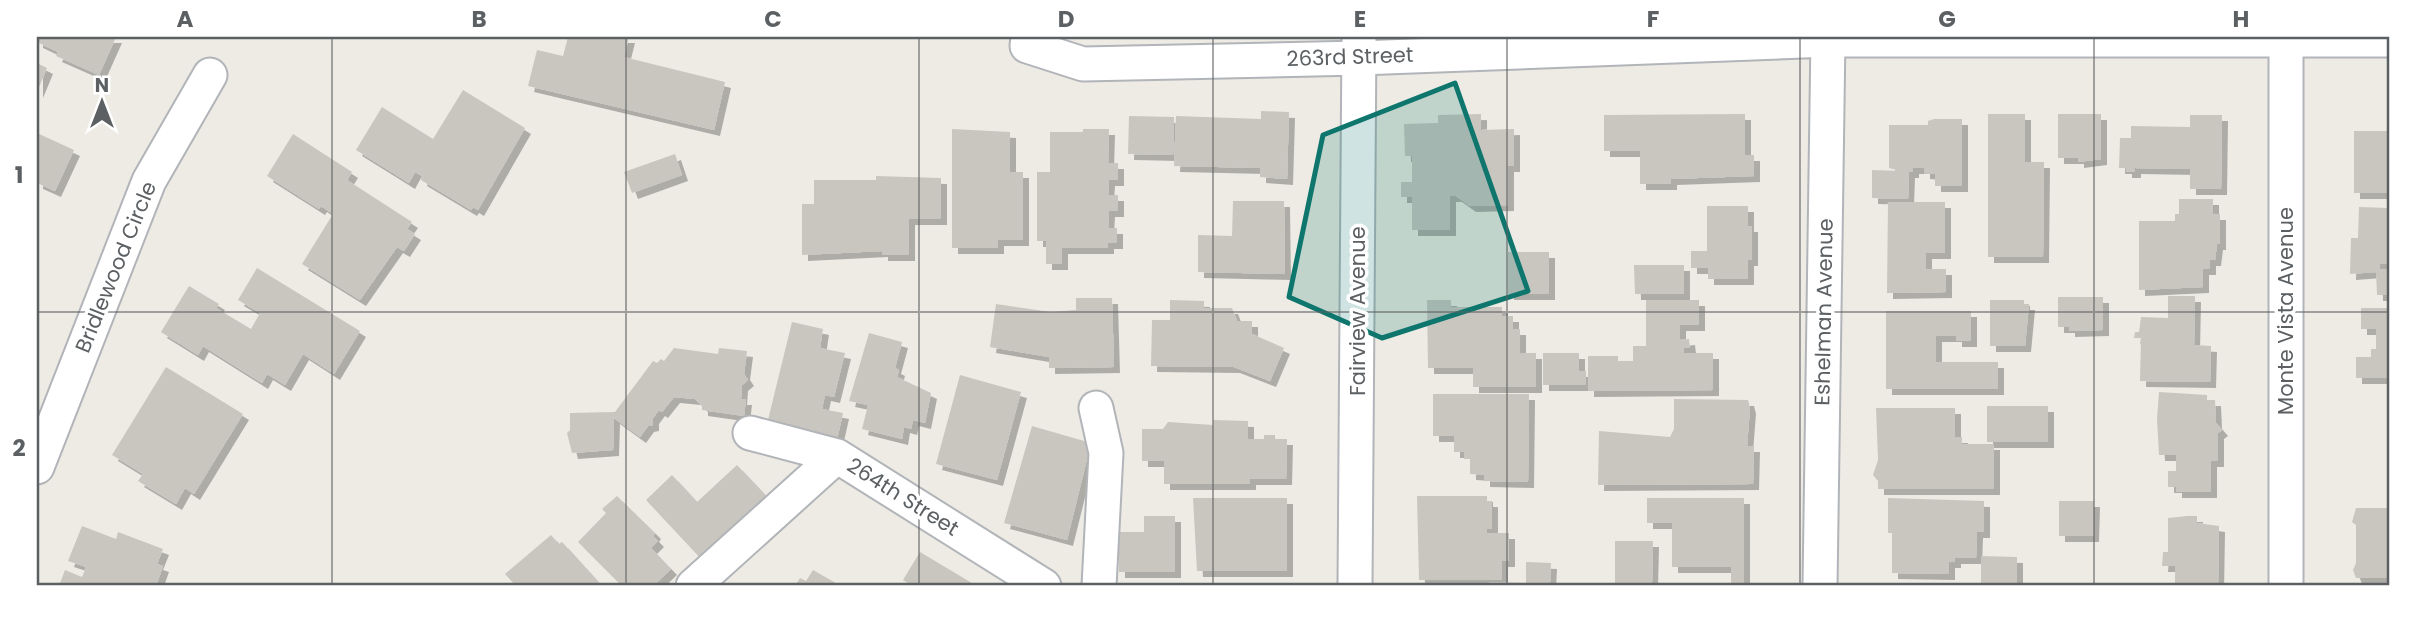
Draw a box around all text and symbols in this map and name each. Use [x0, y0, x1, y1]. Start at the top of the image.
text: A [177, 3, 194, 35]
text: B [471, 3, 487, 35]
text: C [764, 3, 782, 35]
text: D [1058, 3, 1074, 35]
text: E [1354, 3, 1366, 35]
text: F [1647, 3, 1659, 35]
text: G [1938, 3, 1956, 35]
text: H [2233, 3, 2249, 35]
street label: 263rd Street [1286, 40, 1414, 73]
north arrow [66, 66, 136, 136]
text: N [95, 72, 109, 99]
text: 1 [15, 159, 23, 191]
street label: Bridlewood Circle [68, 177, 163, 357]
street label: Monte Vista Avenue [2271, 207, 2300, 415]
street label: Eshelman Avenue [1807, 218, 1840, 406]
street label: Fairview Avenue [1343, 226, 1372, 396]
text: 2 [12, 432, 26, 464]
street label: 264th Street [842, 451, 965, 542]

